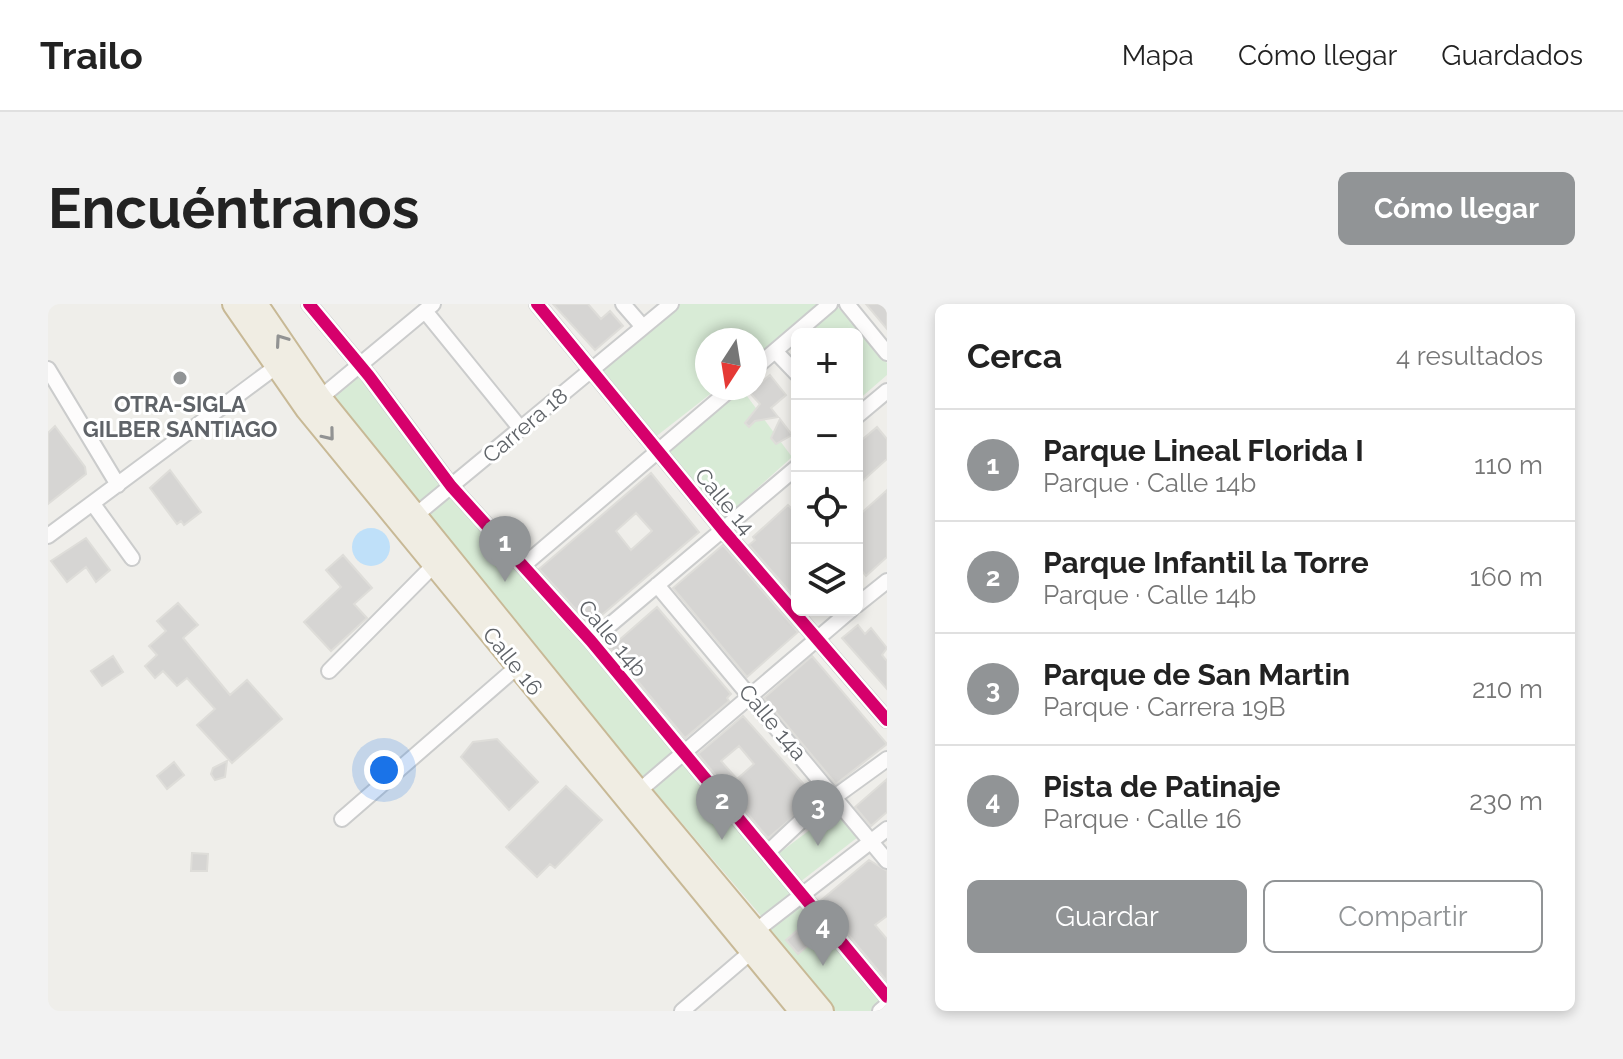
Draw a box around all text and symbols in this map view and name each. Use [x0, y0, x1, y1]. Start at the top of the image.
text: Trailo [40, 33, 143, 78]
text: Mapa [1122, 39, 1194, 72]
text: Cómo llegar [1238, 39, 1397, 72]
text: Guardados [1441, 39, 1583, 72]
button: Cómo llegar [1338, 172, 1575, 245]
text: Encuéntranos [48, 175, 419, 241]
north arrow [695, 328, 767, 400]
map controls [791, 328, 863, 616]
button: + [791, 328, 863, 400]
one-way arrow [276, 335, 291, 349]
text: Cerca [967, 336, 1062, 376]
text: 4 resultados [1396, 341, 1543, 371]
marker: OTRA-SIGLA GILBER SANTIAGO [171, 369, 189, 387]
street label: Carrera 18 [477, 382, 573, 468]
place label: OTRA-SIGLA GILBER SANTIAGO [83, 391, 277, 442]
button: − [791, 400, 863, 472]
one-way arrow [319, 426, 333, 441]
text: Parque Lineal Florida I [1043, 433, 1364, 468]
text: 1 [987, 450, 999, 480]
text: 110 m [1474, 450, 1543, 480]
street label: Calle 14 [690, 462, 760, 540]
text: Parque · Calle 14b [1043, 468, 1256, 498]
button: locate [791, 472, 863, 544]
pin: 1 [479, 516, 531, 582]
button: layers [791, 544, 863, 616]
text: Parque Infantil la Torre [1043, 545, 1369, 580]
text: 2 [986, 562, 1000, 592]
text: 160 m [1470, 562, 1543, 592]
text: Parque · Calle 14b [1043, 580, 1256, 610]
street label: Calle 14b [573, 594, 653, 682]
street label: Calle 16 [478, 622, 548, 700]
text: Parque de San Martin [1043, 657, 1350, 692]
text: 3 [986, 674, 1000, 704]
text: 210 m [1472, 674, 1543, 704]
street label: Calle 14a [734, 679, 812, 765]
text: Parque · Carrera 19B [1043, 692, 1286, 722]
your location [364, 750, 404, 790]
text: Pista de Patinaje [1043, 769, 1280, 804]
pin: 2 [696, 774, 748, 840]
pin: 3 [792, 780, 844, 846]
text: 4 [986, 786, 1000, 816]
text: 230 m [1469, 786, 1543, 816]
text: Parque · Calle 16 [1043, 804, 1242, 834]
button: Guardar [967, 880, 1247, 953]
button: Compartir [1263, 880, 1543, 953]
pin: 4 [797, 900, 849, 966]

